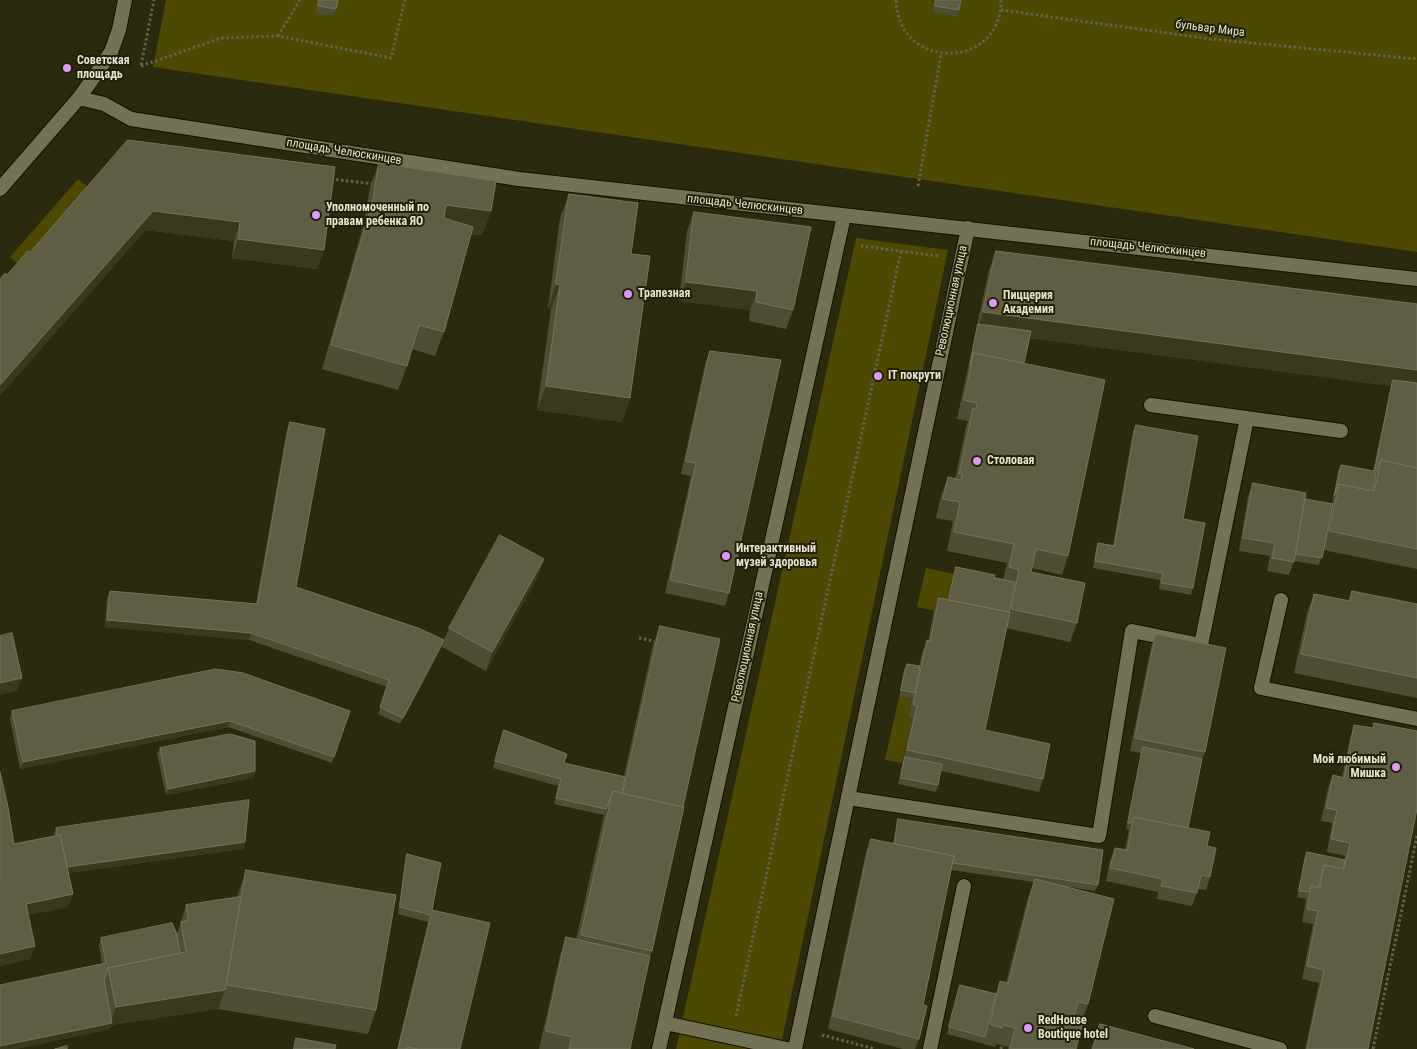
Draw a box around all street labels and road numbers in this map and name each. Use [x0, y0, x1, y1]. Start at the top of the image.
street label: бульвар Мира [1175, 18, 1245, 40]
street label: площадь Челюскинцев [285, 136, 403, 168]
street label: площадь Челюскинцев [686, 192, 804, 218]
street label: площадь Челюскинцев [1089, 235, 1207, 261]
street label: Революционная улица [933, 244, 971, 358]
street label: Революционная улица [729, 590, 767, 704]

